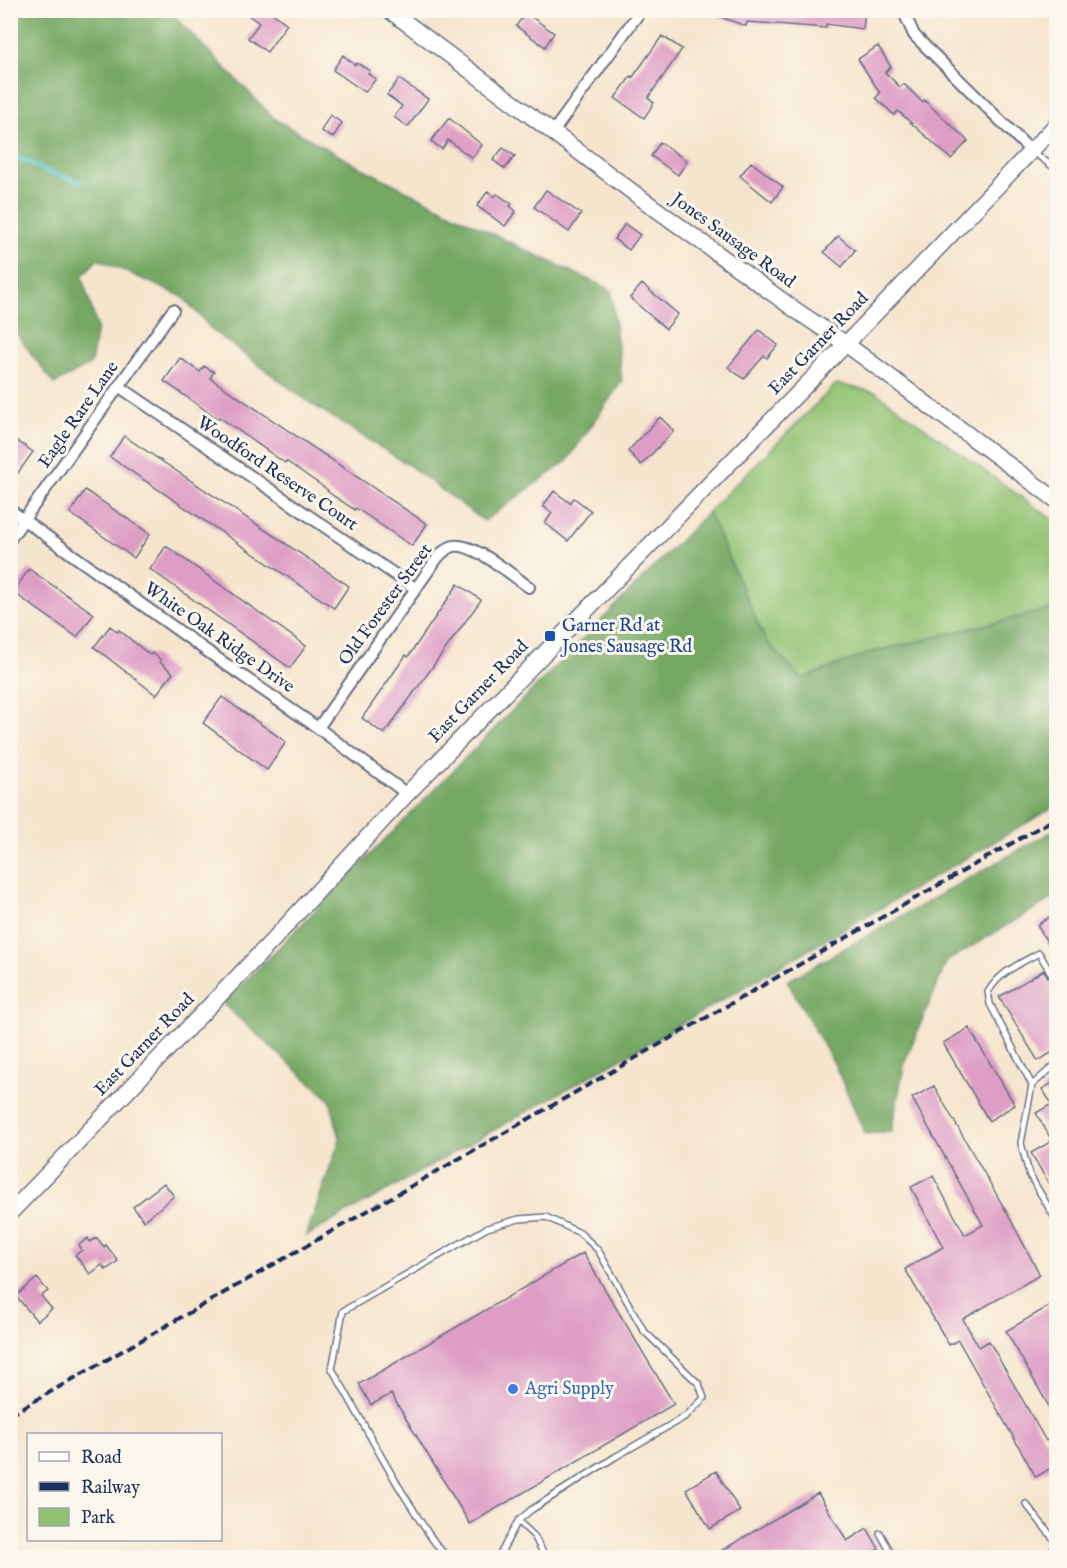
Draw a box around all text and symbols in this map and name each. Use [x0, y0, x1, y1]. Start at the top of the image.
street label: Jones Sausage Road [665, 187, 800, 294]
street label: East Garner Road [764, 287, 874, 400]
street label: Eagle Rare Lane [34, 357, 124, 473]
street label: Woodford Reserve Court [192, 412, 362, 536]
street label: Old Forester Street [334, 540, 438, 670]
street label: White Oak Ridge Drive [139, 577, 299, 699]
place label: Garner Rd at Jones Sausage Rd [560, 615, 693, 659]
marker: Garner Rd at Jones Sausage Rd [543, 629, 557, 643]
street label: East Garner Road [424, 635, 534, 748]
street label: East Garner Road [90, 988, 200, 1101]
place label: Agri Supply [524, 1378, 614, 1401]
marker: Agri Supply [506, 1382, 520, 1396]
legend [27, 1433, 222, 1541]
text: Road [81, 1447, 122, 1470]
text: Railway [81, 1477, 140, 1500]
text: Park [81, 1507, 116, 1530]

